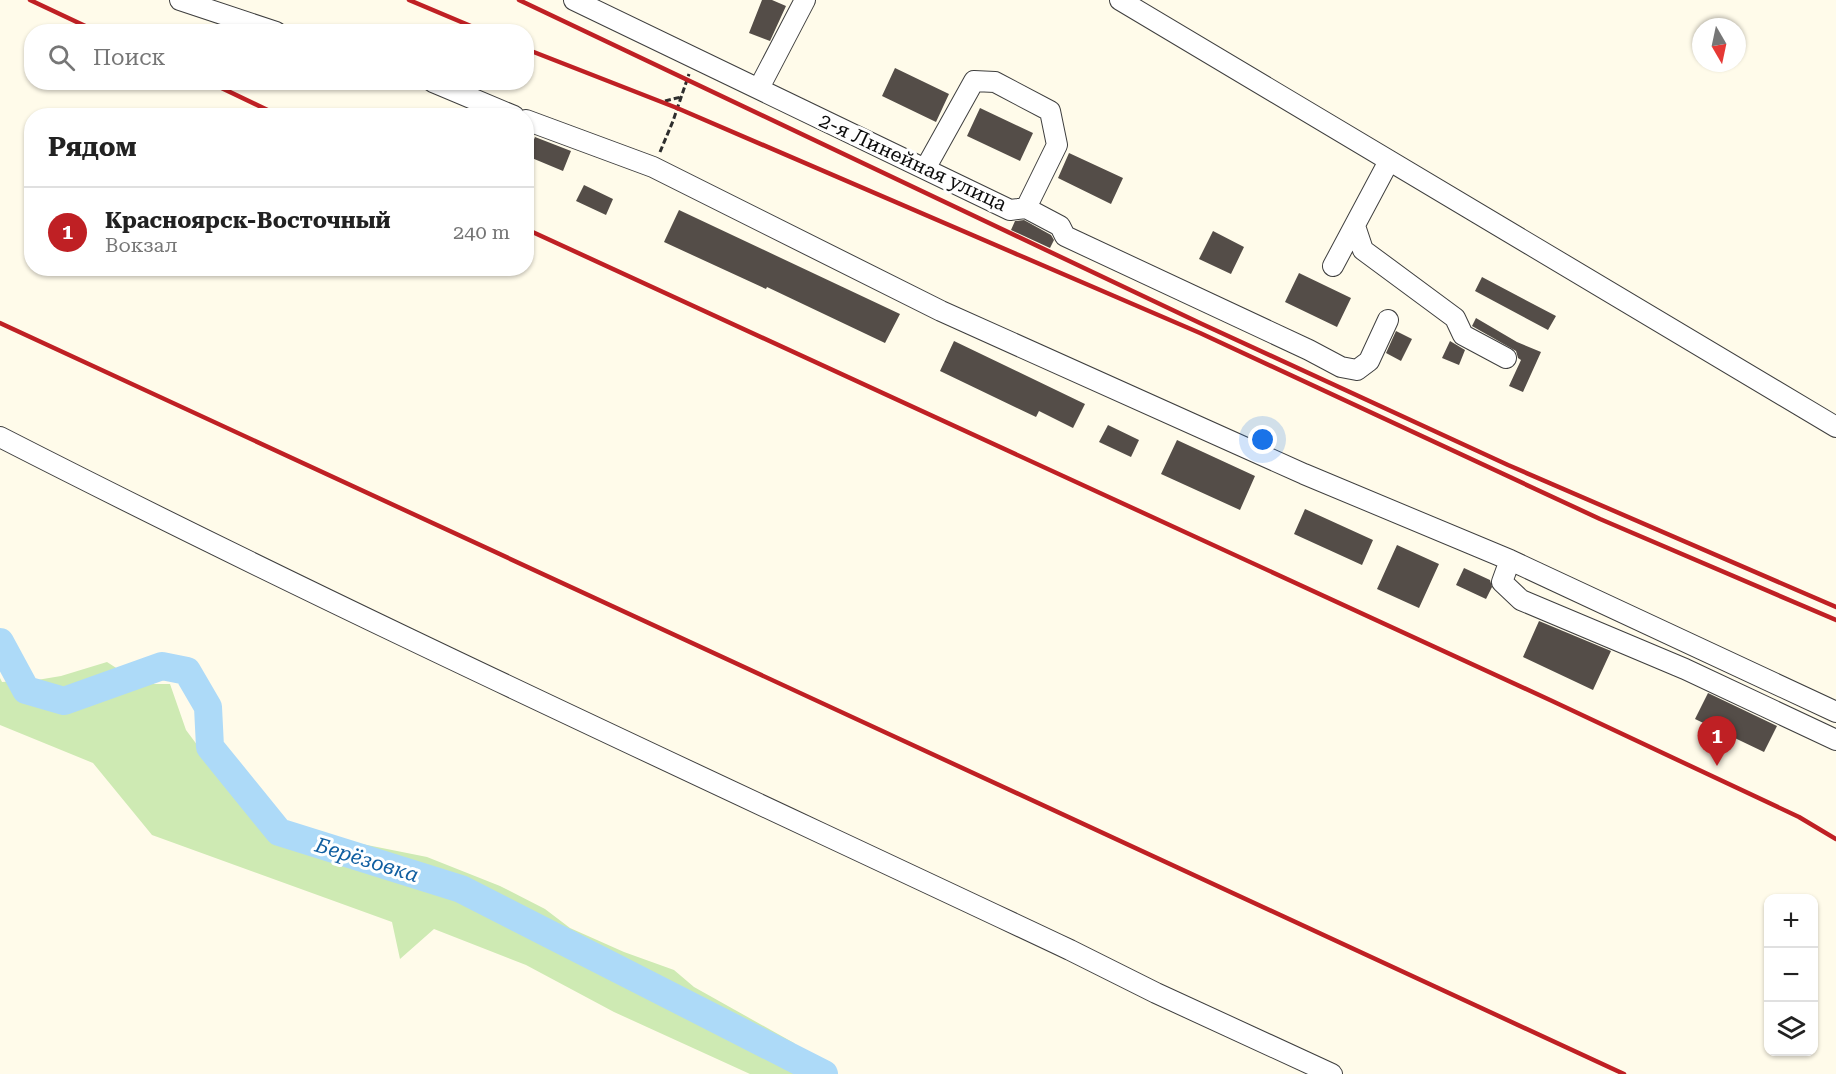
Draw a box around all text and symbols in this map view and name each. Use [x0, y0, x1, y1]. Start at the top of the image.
north arrow [1692, 18, 1746, 72]
search box [24, 24, 534, 90]
icon: search [45, 41, 78, 74]
text: Поиск [93, 45, 165, 70]
street label: 2-я Линейная улица [815, 108, 1011, 216]
text: Рядом [48, 132, 137, 162]
text: Красноярск-Восточный [105, 208, 391, 233]
text: 1 [62, 220, 73, 244]
text: 240 m [453, 220, 510, 244]
text: Вокзал [105, 233, 178, 257]
your location [1248, 425, 1277, 454]
pin: 1 [1698, 716, 1736, 766]
water label: Берёзовка [311, 833, 422, 887]
map controls [1764, 894, 1818, 1056]
button: + [1764, 894, 1818, 948]
button: − [1764, 948, 1818, 1002]
button: layers [1764, 1002, 1818, 1056]

